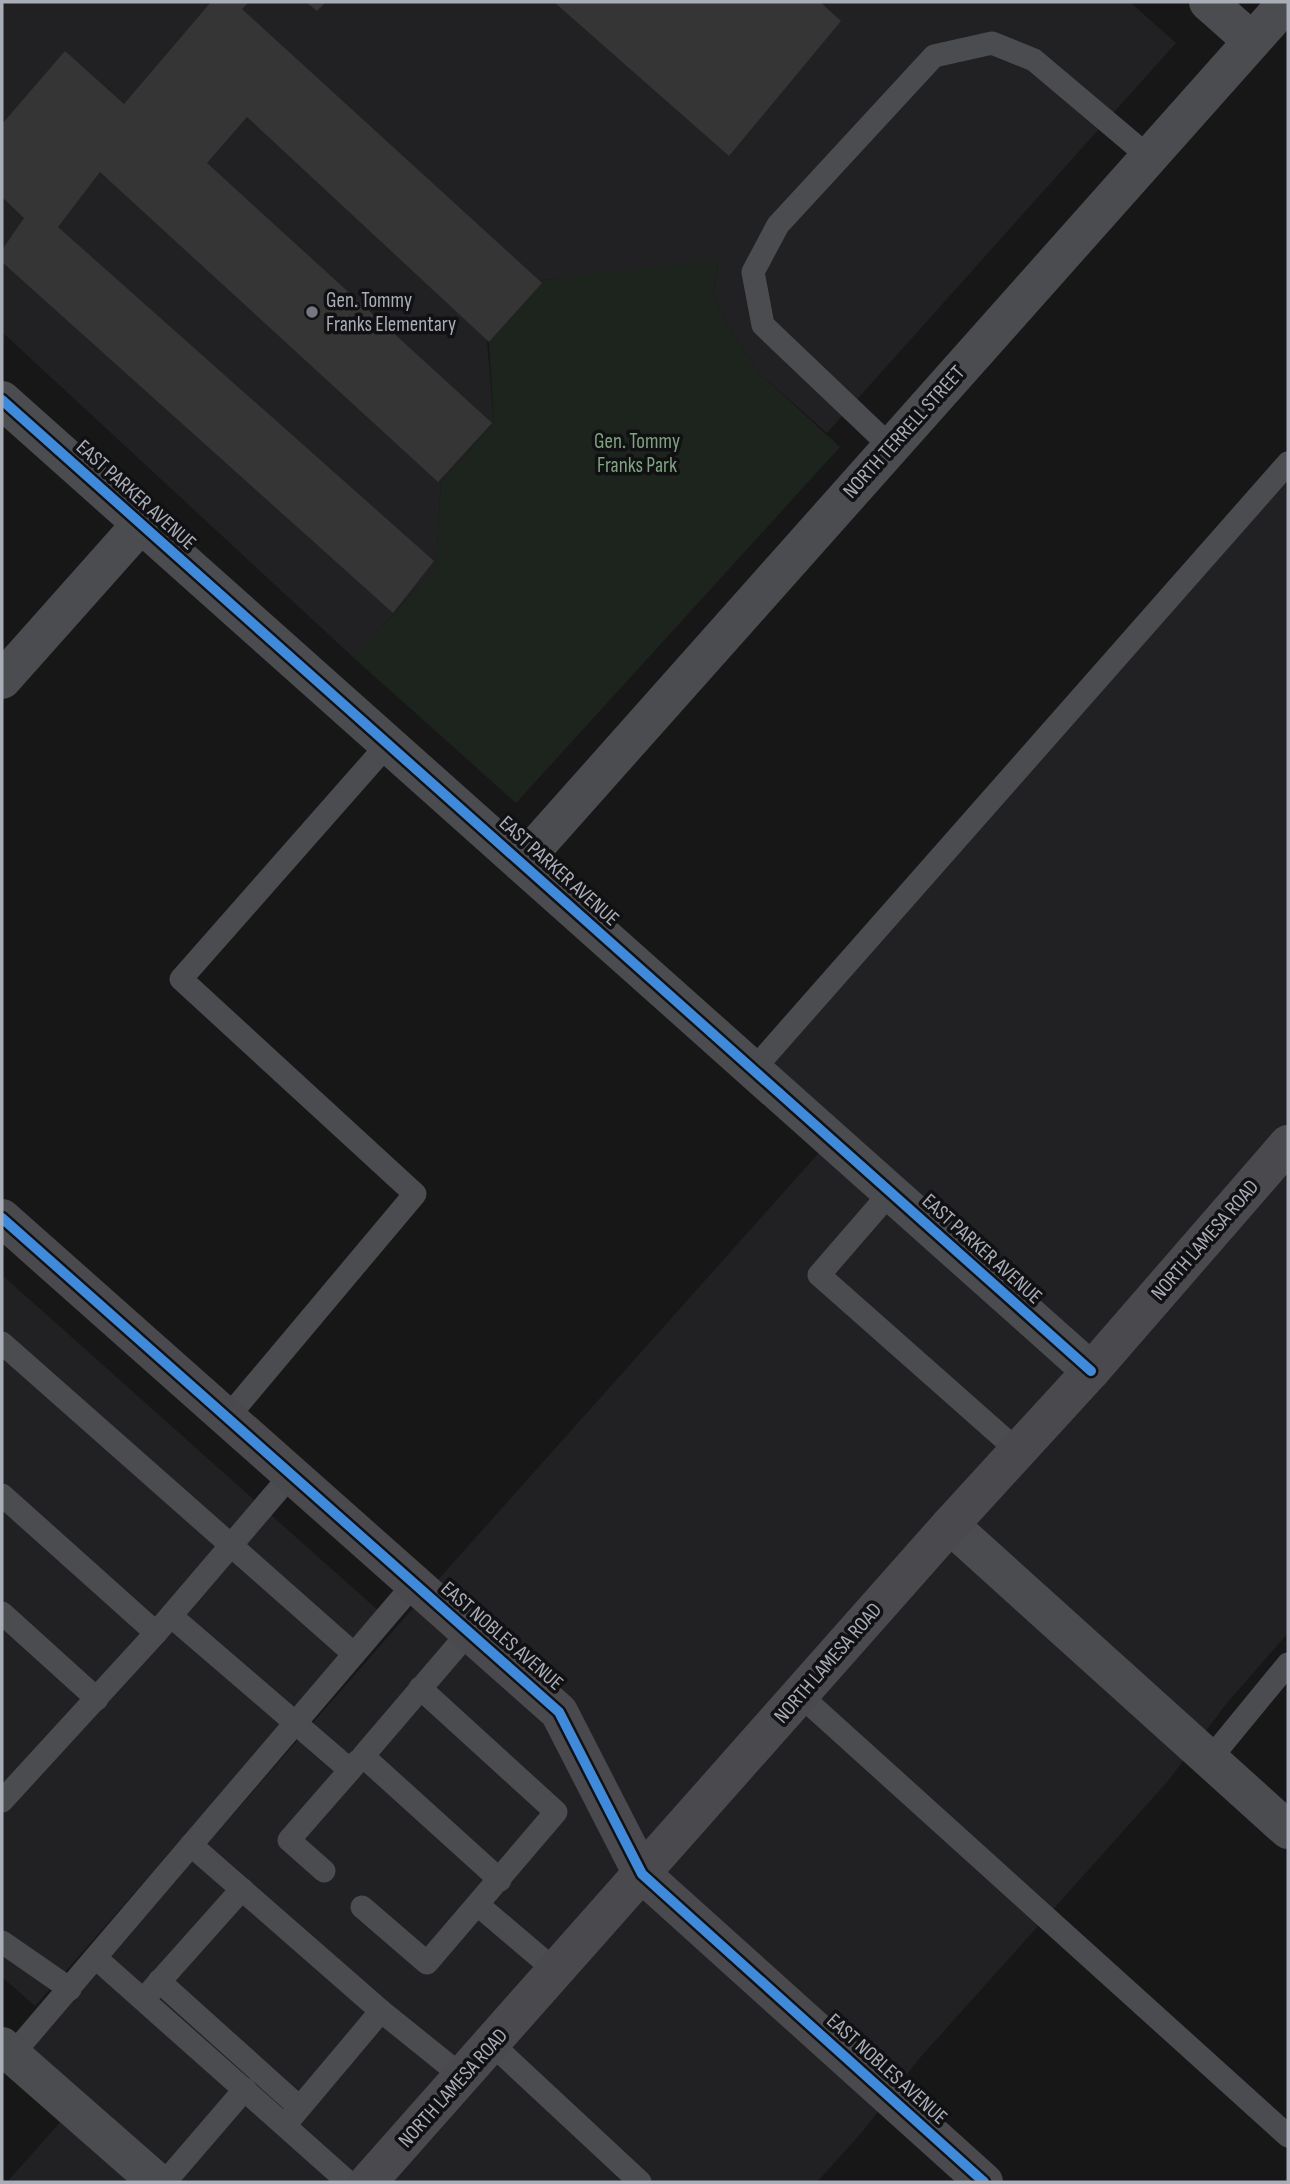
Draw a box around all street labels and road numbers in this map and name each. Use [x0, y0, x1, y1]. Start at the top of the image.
street label: NORTH TERRELL STREET [838, 360, 970, 504]
street label: EAST PARKER AVENUE [71, 435, 201, 555]
street label: EAST PARKER AVENUE [494, 811, 624, 931]
street label: NORTH LAMESA ROAD [1146, 1175, 1264, 1305]
street label: EAST PARKER AVENUE [917, 1189, 1047, 1309]
street label: EAST NOBLES AVENUE [436, 1576, 568, 1696]
street label: NORTH LAMESA ROAD [769, 1598, 887, 1728]
street label: EAST NOBLES AVENUE [822, 2008, 952, 2130]
street label: NORTH LAMESA ROAD [393, 2023, 513, 2153]

